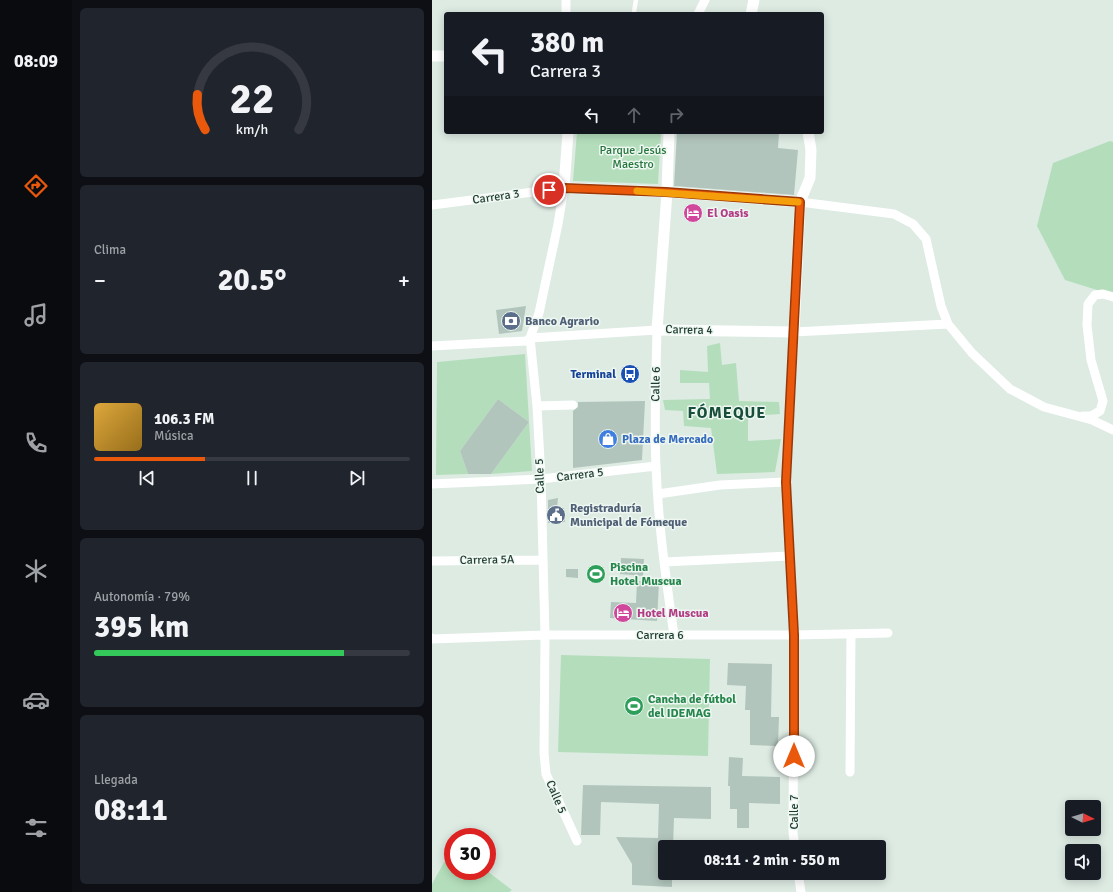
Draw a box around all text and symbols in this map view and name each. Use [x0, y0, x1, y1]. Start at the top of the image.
text: 380 m [530, 26, 604, 60]
icon: left [464, 28, 516, 80]
text: 08:09 [14, 50, 58, 72]
text: Carrera 3 [530, 60, 601, 82]
text: 22 [230, 74, 274, 125]
icon: left [581, 104, 603, 126]
icon: ahead [623, 104, 645, 126]
icon: right [665, 104, 687, 126]
text: km/h [236, 121, 268, 138]
park label: Parque Jesús Maestro [600, 143, 666, 172]
icon: directions [22, 172, 50, 200]
pin [532, 173, 566, 207]
icon: arrive [538, 179, 560, 201]
street label: Carrera 3 [471, 186, 521, 208]
hotel icon: El Oasis [682, 202, 704, 224]
place label: El Oasis [707, 206, 749, 221]
text: Clima [94, 242, 126, 258]
text: 20.5° [217, 262, 287, 299]
text: − [94, 267, 106, 294]
text: + [398, 267, 410, 294]
icon: music [22, 301, 50, 329]
bank icon: Banco Agrario [500, 310, 522, 332]
place label: Banco Agrario [525, 314, 599, 329]
street label: Carrera 4 [665, 322, 713, 338]
bus stop icon: Terminal [619, 363, 641, 385]
street label: Calle 6 [648, 366, 664, 402]
place label: Terminal [570, 367, 616, 382]
district label: FÓMEQUE [687, 403, 767, 423]
text: 106.3 FM [154, 410, 215, 428]
text: Música [154, 428, 194, 444]
shop icon: Plaza de Mercado [597, 428, 619, 450]
icon: phone [22, 429, 50, 457]
place label: Plaza de Mercado [622, 432, 713, 447]
street label: Calle 5 [532, 458, 548, 494]
street label: Carrera 5 [556, 465, 604, 485]
icon: previous [136, 467, 158, 489]
icon: pause [241, 467, 263, 489]
icon: next [346, 467, 368, 489]
place label: Registraduría Municipal de Fómeque [570, 501, 687, 530]
public building icon: Registraduría Municipal de Fómeque [545, 504, 567, 526]
street label: Carrera 5A [460, 552, 515, 568]
icon: climate [22, 557, 50, 585]
place label: Piscina Hotel Muscua [610, 560, 682, 589]
sports icon: Piscina Hotel Muscua [585, 563, 607, 585]
text: Autonomía · 79% [94, 589, 190, 605]
hotel icon: Hotel Muscua [612, 602, 634, 624]
place label: Hotel Muscua [637, 606, 709, 621]
text: 395 km [94, 609, 189, 646]
street label: Carrera 6 [636, 628, 684, 643]
icon: car [22, 686, 50, 714]
place label: Cancha de fútbol del IDEMAG [648, 692, 736, 721]
sports icon: Cancha de fútbol del IDEMAG [623, 695, 645, 717]
position arrow [773, 735, 815, 777]
text: Llegada [94, 772, 138, 788]
street label: Calle 5 [542, 778, 570, 816]
text: 08:11 [94, 792, 168, 829]
street label: Calle 7 [787, 794, 802, 830]
north arrow [1065, 800, 1101, 836]
map controls [1065, 800, 1101, 880]
icon: filters [22, 814, 50, 842]
speed limit sign: 30 [444, 828, 496, 880]
button: sound [1065, 844, 1101, 880]
text: 08:11 · 2 min · 550 m [704, 851, 840, 869]

